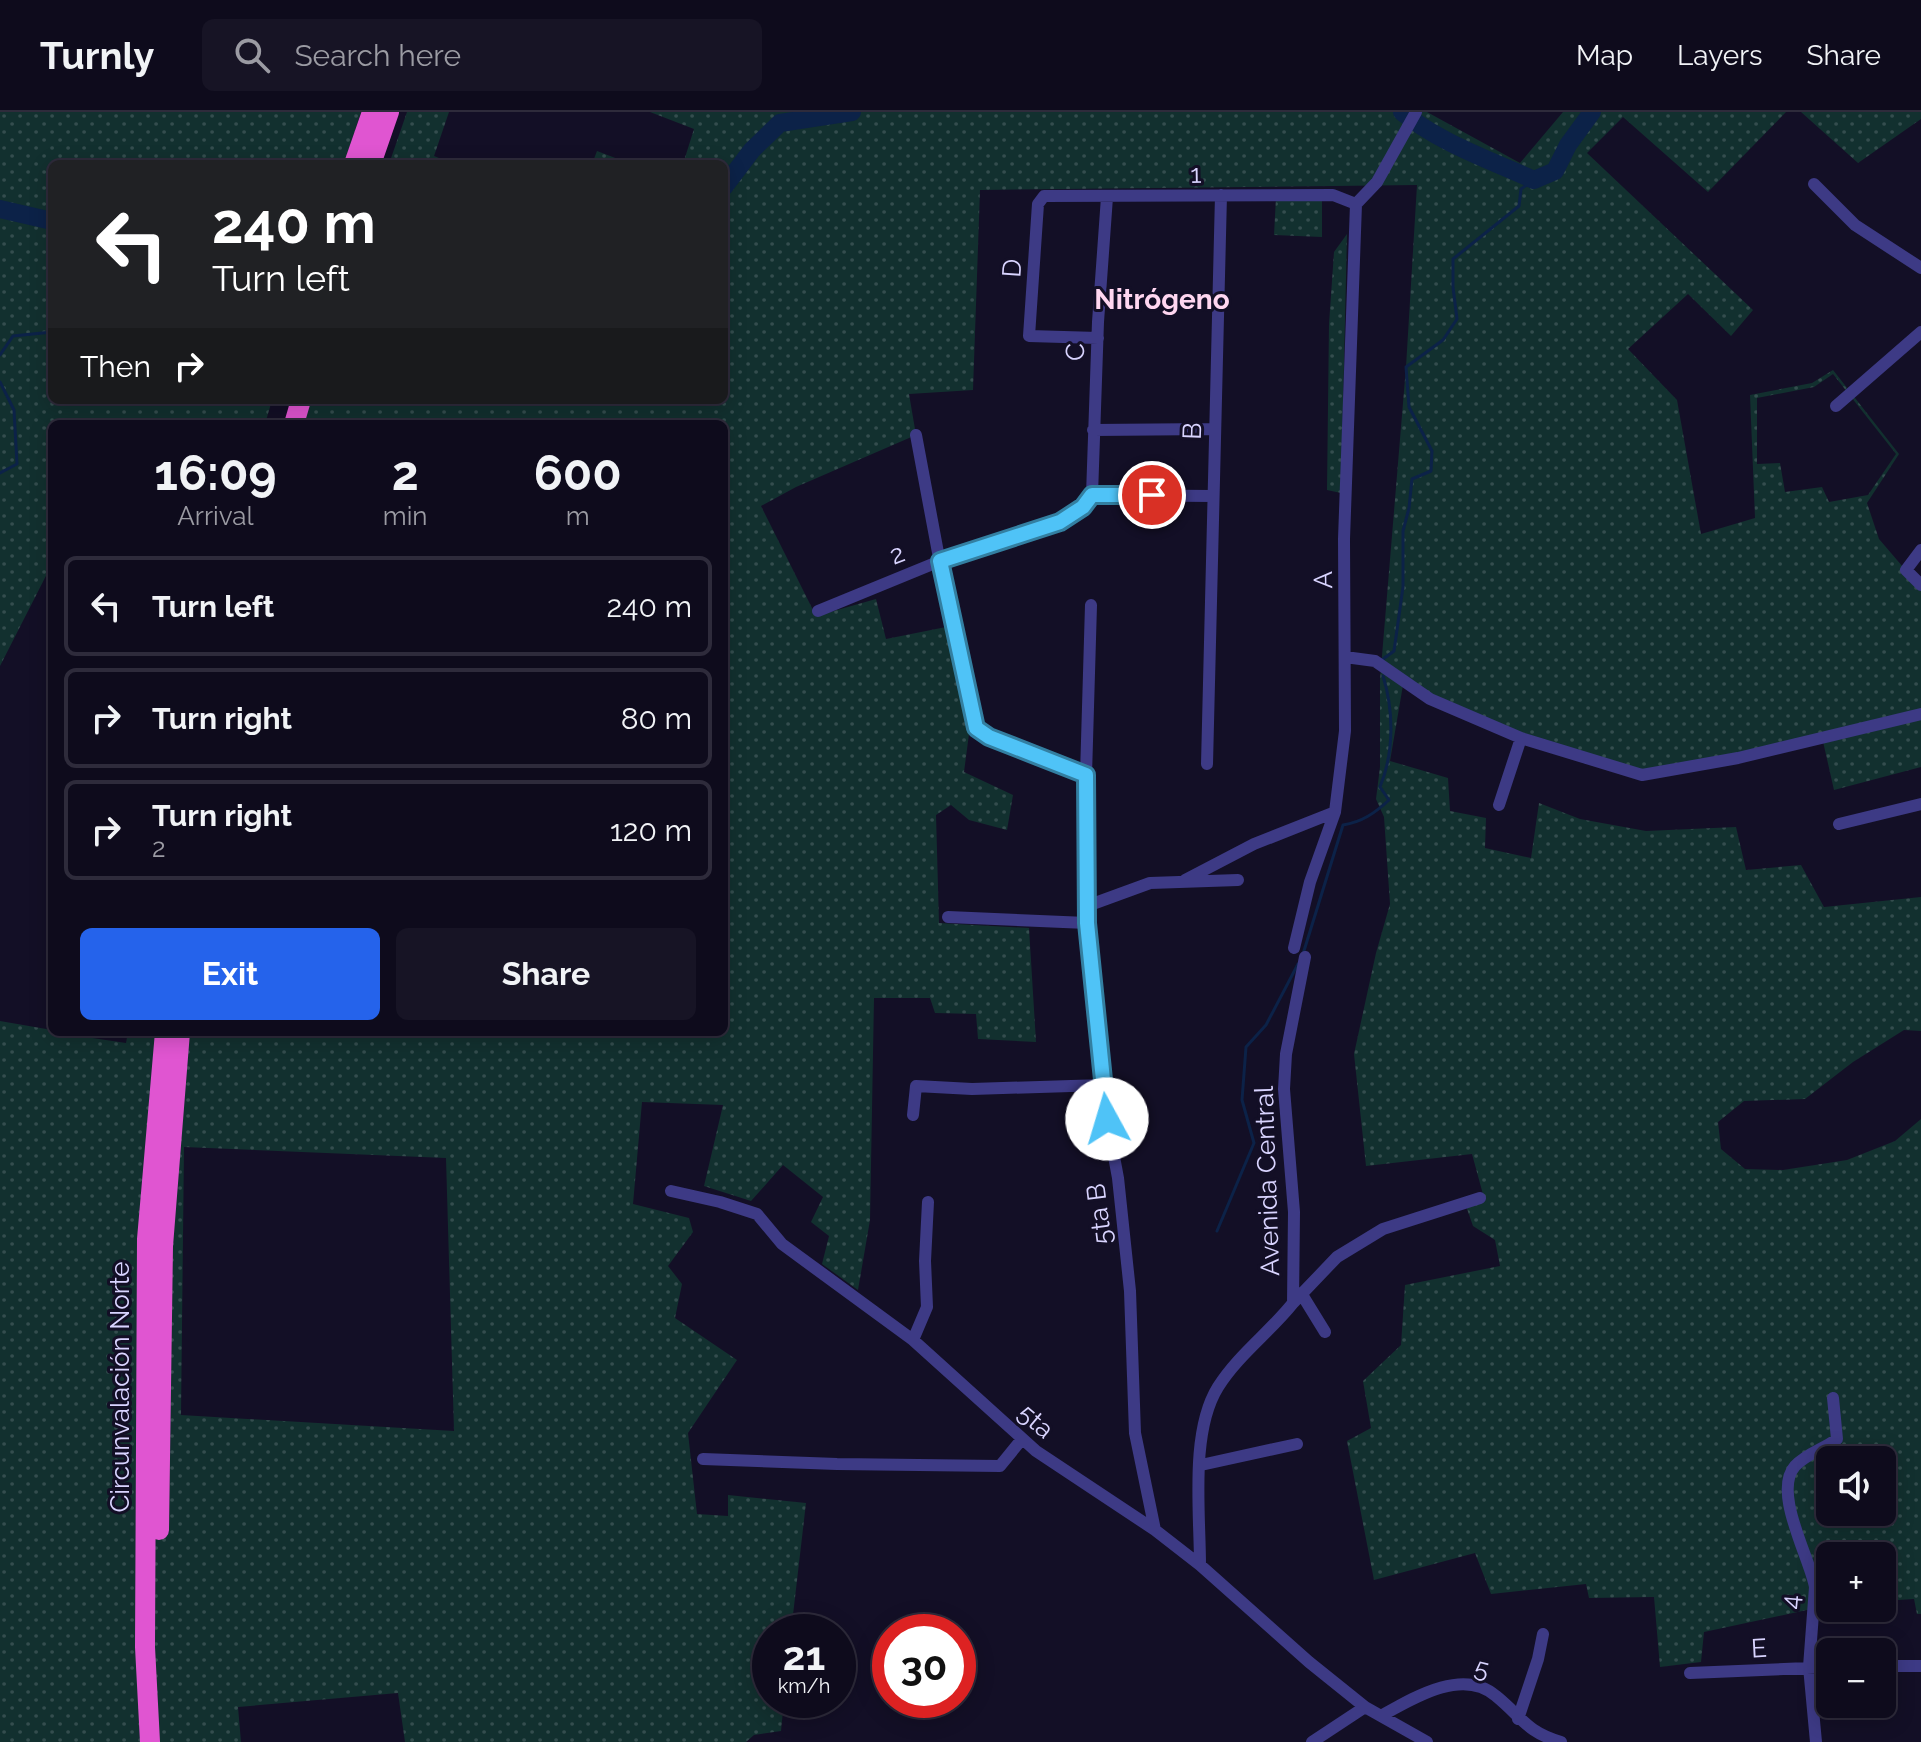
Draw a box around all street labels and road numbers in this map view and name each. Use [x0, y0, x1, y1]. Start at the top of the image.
street label: 1 [1190, 159, 1202, 189]
street label: D [996, 258, 1028, 278]
street label: C [1060, 342, 1090, 361]
street label: B [1177, 422, 1207, 440]
street label: 2 [885, 538, 909, 570]
street label: A [1308, 571, 1338, 589]
street label: Avenida Central [1249, 1084, 1285, 1277]
street label: 5ta B [1080, 1182, 1118, 1246]
street label: Circunvalación Norte [105, 1261, 135, 1513]
street label: 5ta [1012, 1398, 1060, 1444]
street label: 4 [1774, 1594, 1806, 1610]
street label: E [1750, 1633, 1768, 1663]
street label: 5 [1471, 1652, 1493, 1684]

